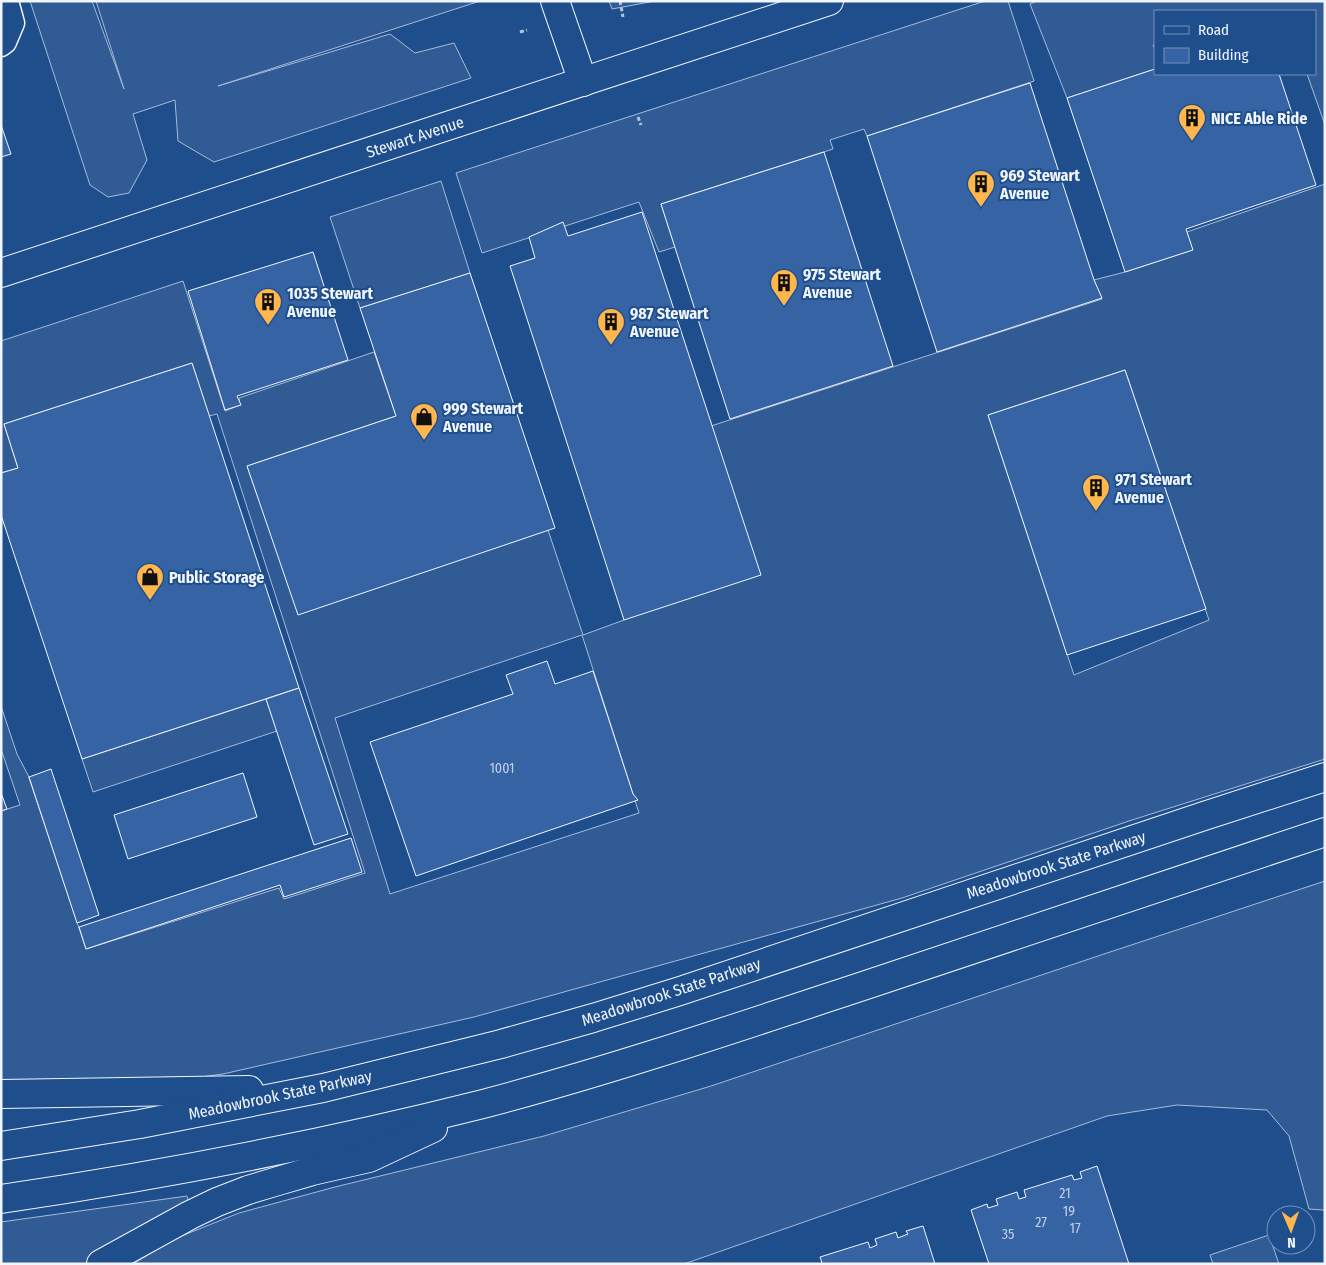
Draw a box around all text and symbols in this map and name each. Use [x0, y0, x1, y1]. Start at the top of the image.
legend [1154, 10, 1316, 75]
text: Road [1198, 21, 1229, 39]
text: Building [1198, 46, 1249, 64]
building icon: NICE Able Ride [1177, 103, 1207, 142]
place label: NICE Able Ride [1211, 109, 1307, 128]
street label: Stewart Avenue [364, 112, 466, 162]
place label: 969 Stewart Avenue [999, 166, 1080, 203]
building icon: 969 Stewart Avenue [966, 169, 996, 208]
place label: 975 Stewart Avenue [802, 265, 881, 302]
building icon: 975 Stewart Avenue [769, 268, 799, 307]
place label: 1035 Stewart Avenue [286, 284, 373, 321]
building icon: 1035 Stewart Avenue [253, 287, 283, 326]
place label: 987 Stewart Avenue [629, 304, 709, 341]
building icon: 987 Stewart Avenue [596, 307, 626, 346]
place label: 999 Stewart Avenue [442, 399, 523, 436]
shop icon: 999 Stewart Avenue [409, 402, 439, 441]
place label: 971 Stewart Avenue [1114, 470, 1192, 507]
building icon: 971 Stewart Avenue [1081, 473, 1111, 512]
shop icon: Public Storage [135, 562, 165, 601]
place label: Public Storage [169, 568, 264, 587]
house number: 1001 [489, 760, 515, 777]
street label: Meadowbrook State Parkway [964, 827, 1149, 903]
street label: Meadowbrook State Parkway [579, 954, 764, 1030]
street label: Meadowbrook State Parkway [187, 1066, 374, 1124]
house number: 21 [1059, 1185, 1071, 1202]
house number: 19 [1063, 1203, 1075, 1220]
north arrow [1266, 1205, 1316, 1255]
house number: 27 [1035, 1214, 1047, 1231]
house number: 17 [1069, 1220, 1081, 1237]
house number: 35 [1002, 1226, 1014, 1243]
text: N [1287, 1234, 1296, 1251]

